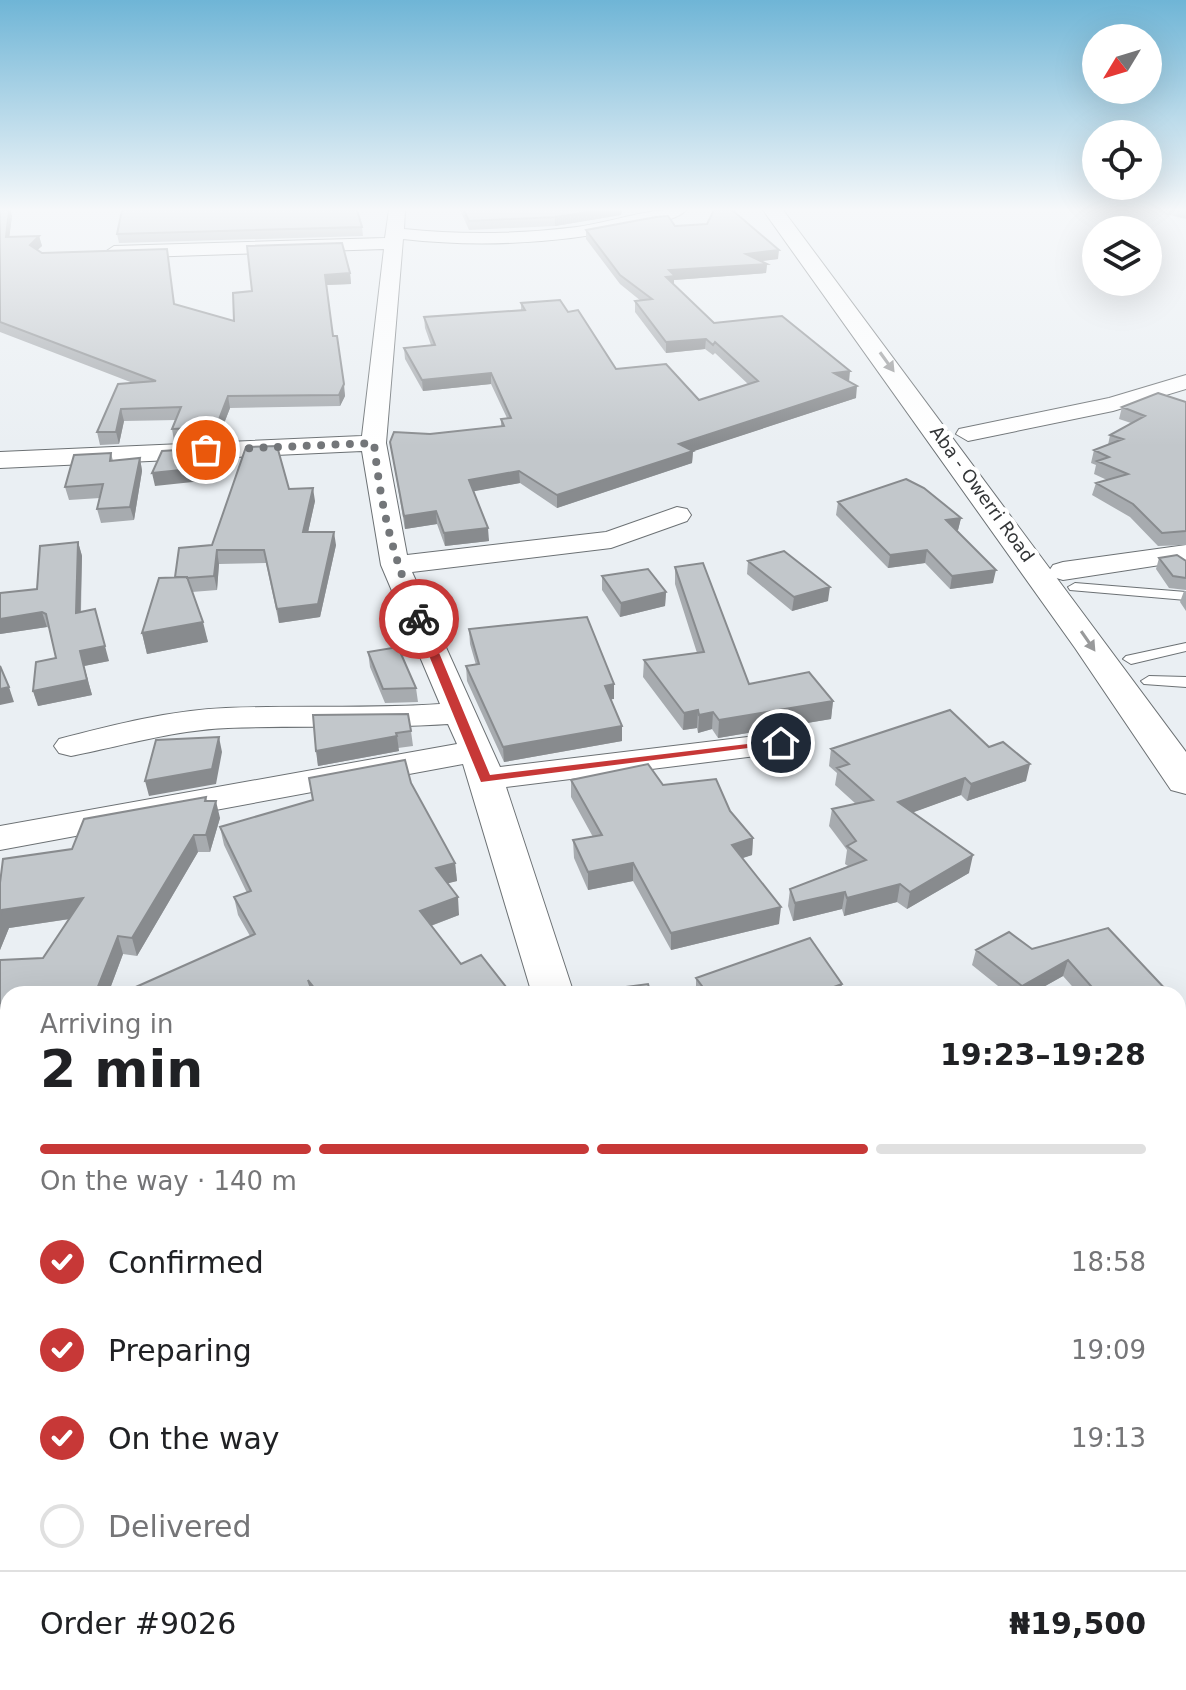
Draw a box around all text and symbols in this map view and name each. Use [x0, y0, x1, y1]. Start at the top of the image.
north arrow [1082, 24, 1162, 104]
map controls [1082, 24, 1162, 296]
button: locate [1082, 120, 1162, 200]
button: layers [1082, 216, 1162, 296]
one-way arrow [879, 351, 895, 373]
pin [172, 416, 240, 484]
street label: Aba - Owerri Road [926, 422, 1039, 566]
icon: bag [184, 428, 228, 472]
courier [379, 579, 459, 659]
icon: bike [397, 597, 441, 641]
one-way arrow [1080, 630, 1095, 651]
pin [747, 709, 815, 777]
icon: home [759, 721, 803, 765]
text: Arriving in [40, 1009, 174, 1039]
text: 19:23–19:28 [940, 1037, 1146, 1072]
text: 2 min [40, 1039, 203, 1099]
text: On the way · 140 m [40, 1166, 297, 1196]
icon: check [40, 1240, 84, 1284]
text: Confirmed [108, 1245, 264, 1280]
text: 18:58 [1071, 1247, 1146, 1277]
icon: check [40, 1328, 84, 1372]
text: Preparing [108, 1333, 252, 1368]
text: 19:09 [1071, 1335, 1146, 1365]
icon: check [40, 1416, 84, 1460]
text: On the way [108, 1421, 280, 1456]
text: 19:13 [1071, 1423, 1146, 1453]
text: Delivered [108, 1509, 252, 1544]
text: Order #9026 [40, 1606, 236, 1641]
text: ₦19,500 [1009, 1606, 1146, 1641]

